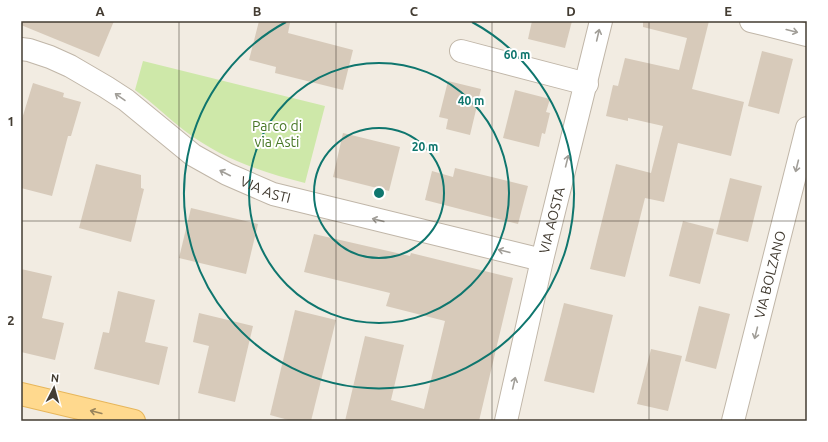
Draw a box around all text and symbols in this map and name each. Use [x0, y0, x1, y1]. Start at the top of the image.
text: A [95, 4, 105, 18]
text: B [253, 4, 262, 18]
text: C [410, 4, 419, 18]
text: D [566, 4, 576, 18]
text: E [724, 4, 732, 18]
one-way arrow [786, 28, 799, 35]
one-way arrow [595, 29, 602, 42]
text: 60 m [504, 48, 530, 61]
one-way arrow [115, 93, 126, 101]
text: 40 m [458, 94, 484, 107]
text: 1 [7, 114, 15, 128]
park label: Parco di via Asti [252, 118, 302, 150]
text: 20 m [412, 140, 438, 153]
one-way arrow [564, 155, 571, 168]
one-way arrow [793, 159, 801, 172]
one-way arrow [219, 169, 231, 176]
street label: VIA ASTI [238, 173, 292, 206]
street label: VIA AOSTA [536, 185, 568, 255]
centre of rings [372, 186, 386, 200]
one-way arrow [372, 216, 385, 223]
street label: VIA BOLZANO [751, 229, 789, 320]
one-way arrow [498, 247, 511, 254]
text: 2 [7, 313, 15, 327]
one-way arrow [751, 326, 759, 339]
north arrow [34, 368, 74, 408]
text: N [50, 372, 60, 384]
one-way arrow [511, 377, 519, 390]
one-way arrow [90, 407, 103, 415]

